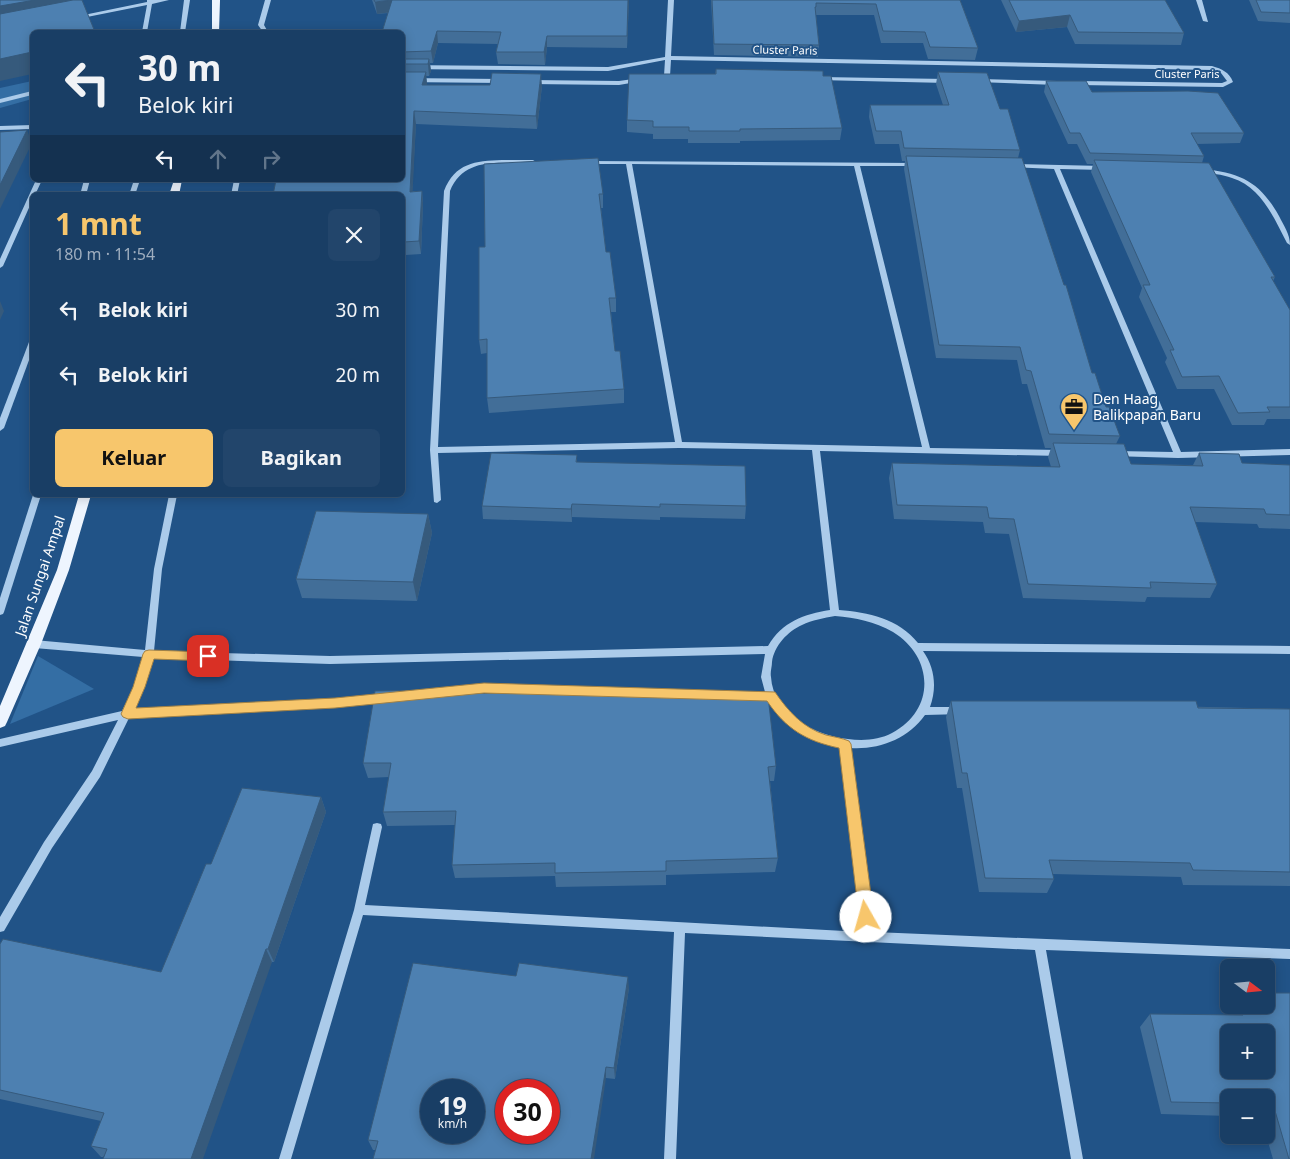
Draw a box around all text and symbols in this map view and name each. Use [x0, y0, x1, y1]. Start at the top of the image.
street label: Cluster Paris [752, 41, 818, 58]
text: 30 m [138, 44, 221, 91]
icon: left [55, 50, 120, 115]
street label: Cluster Paris [1155, 66, 1219, 81]
text: Belok kiri [138, 89, 233, 119]
icon: left [151, 145, 179, 173]
icon: ahead [204, 145, 232, 173]
icon: right [257, 145, 285, 173]
text: 1 mnt [55, 203, 142, 244]
button: close [328, 209, 380, 261]
text: 180 m · 11:54 [55, 243, 155, 265]
icon: left [55, 296, 83, 324]
text: Belok kiri [98, 297, 188, 323]
text: 30 m [336, 297, 380, 323]
icon: left [55, 361, 83, 389]
text: Belok kiri [98, 362, 188, 388]
text: 20 m [336, 362, 380, 388]
place label: Den Haag Balikpapan Baru [1093, 389, 1201, 424]
office icon: Den Haag Balikpapan Baru [1059, 392, 1089, 431]
button: Keluar [55, 429, 213, 487]
button: Bagikan [223, 429, 380, 487]
street label: Jalan Sungai Ampal [9, 513, 69, 641]
pin [187, 635, 229, 677]
icon: arrive [194, 642, 222, 670]
position arrow [839, 890, 891, 942]
north arrow [1220, 959, 1275, 1014]
map controls [1220, 959, 1275, 1144]
button: + [1220, 1024, 1275, 1079]
speed limit sign: 30 [495, 1079, 560, 1144]
text: 19 [438, 1088, 467, 1122]
button: − [1220, 1089, 1275, 1144]
text: km/h [438, 1115, 467, 1132]

